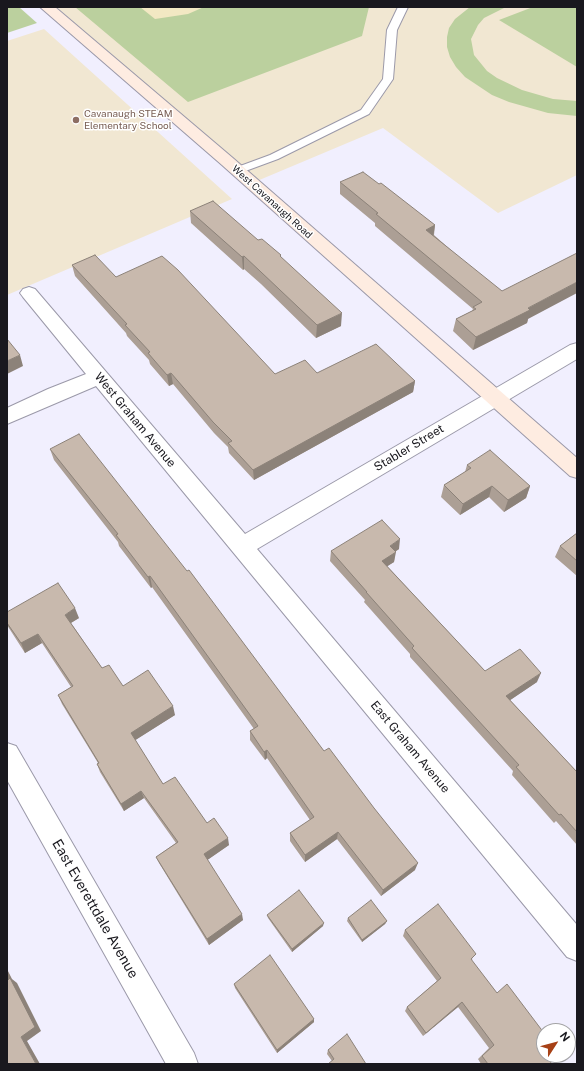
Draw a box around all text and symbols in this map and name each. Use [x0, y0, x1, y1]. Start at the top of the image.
place label: Cavanaugh STEAM Elementary School [84, 108, 173, 132]
marker: Cavanaugh STEAM Elementary School [71, 115, 81, 125]
street label: West Cavanaugh Road [229, 163, 315, 241]
street label: West Graham Avenue [91, 370, 179, 470]
street label: Stabler Street [371, 421, 447, 475]
street label: East Graham Avenue [367, 698, 453, 796]
street label: East Everettdale Avenue [48, 836, 142, 982]
north arrow [536, 1023, 576, 1063]
text: N [558, 1030, 572, 1044]

